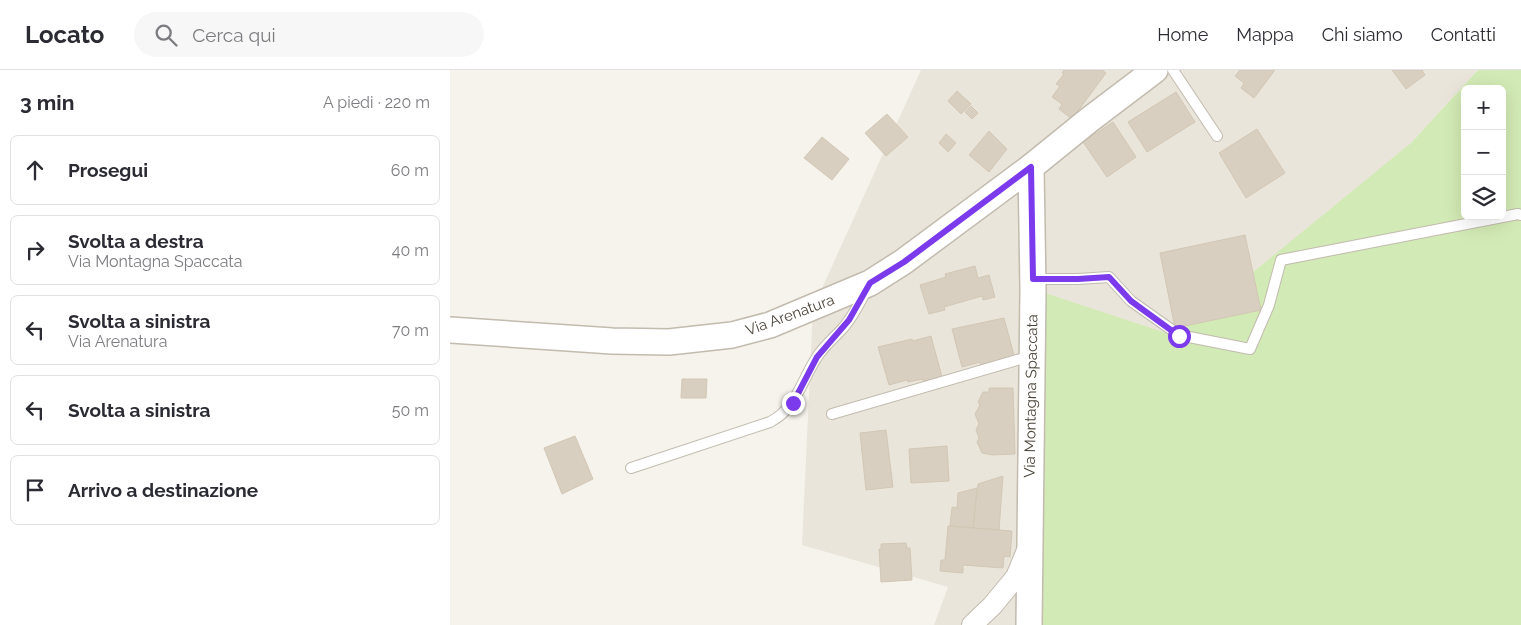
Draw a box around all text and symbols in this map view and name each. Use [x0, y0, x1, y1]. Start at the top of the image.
search box [134, 12, 484, 57]
text: Locato [25, 20, 104, 49]
icon: search [152, 21, 180, 49]
text: Cerca qui [192, 24, 276, 46]
text: Home [1157, 24, 1208, 45]
text: Mappa [1236, 24, 1294, 45]
text: Chi siamo [1322, 24, 1403, 45]
text: Contatti [1431, 24, 1496, 45]
map controls [1461, 85, 1506, 220]
button: + [1461, 85, 1506, 130]
text: 3 min [20, 90, 74, 115]
text: A piedi · 220 m [323, 93, 430, 112]
button: − [1461, 130, 1506, 175]
icon: ahead [21, 156, 49, 184]
text: Prosegui [68, 159, 148, 181]
text: 60 m [391, 161, 429, 180]
button: layers [1461, 175, 1506, 220]
text: Svolta a destra [68, 230, 204, 252]
icon: right [21, 236, 49, 264]
text: 40 m [392, 241, 429, 260]
text: Via Montagna Spaccata [68, 252, 242, 271]
street label: Via Arenatura [743, 291, 837, 339]
text: Svolta a sinistra [68, 310, 210, 332]
street label: Via Montagna Spaccata [1021, 314, 1041, 478]
icon: left [21, 316, 49, 344]
text: 70 m [392, 321, 429, 340]
route start [1168, 325, 1191, 348]
text: Via Arenatura [68, 332, 167, 351]
route end [782, 392, 805, 415]
icon: left [21, 396, 49, 424]
text: Svolta a sinistra [68, 399, 210, 421]
text: 50 m [392, 401, 429, 420]
icon: arrive [21, 476, 49, 504]
text: Arrivo a destinazione [68, 479, 258, 501]

